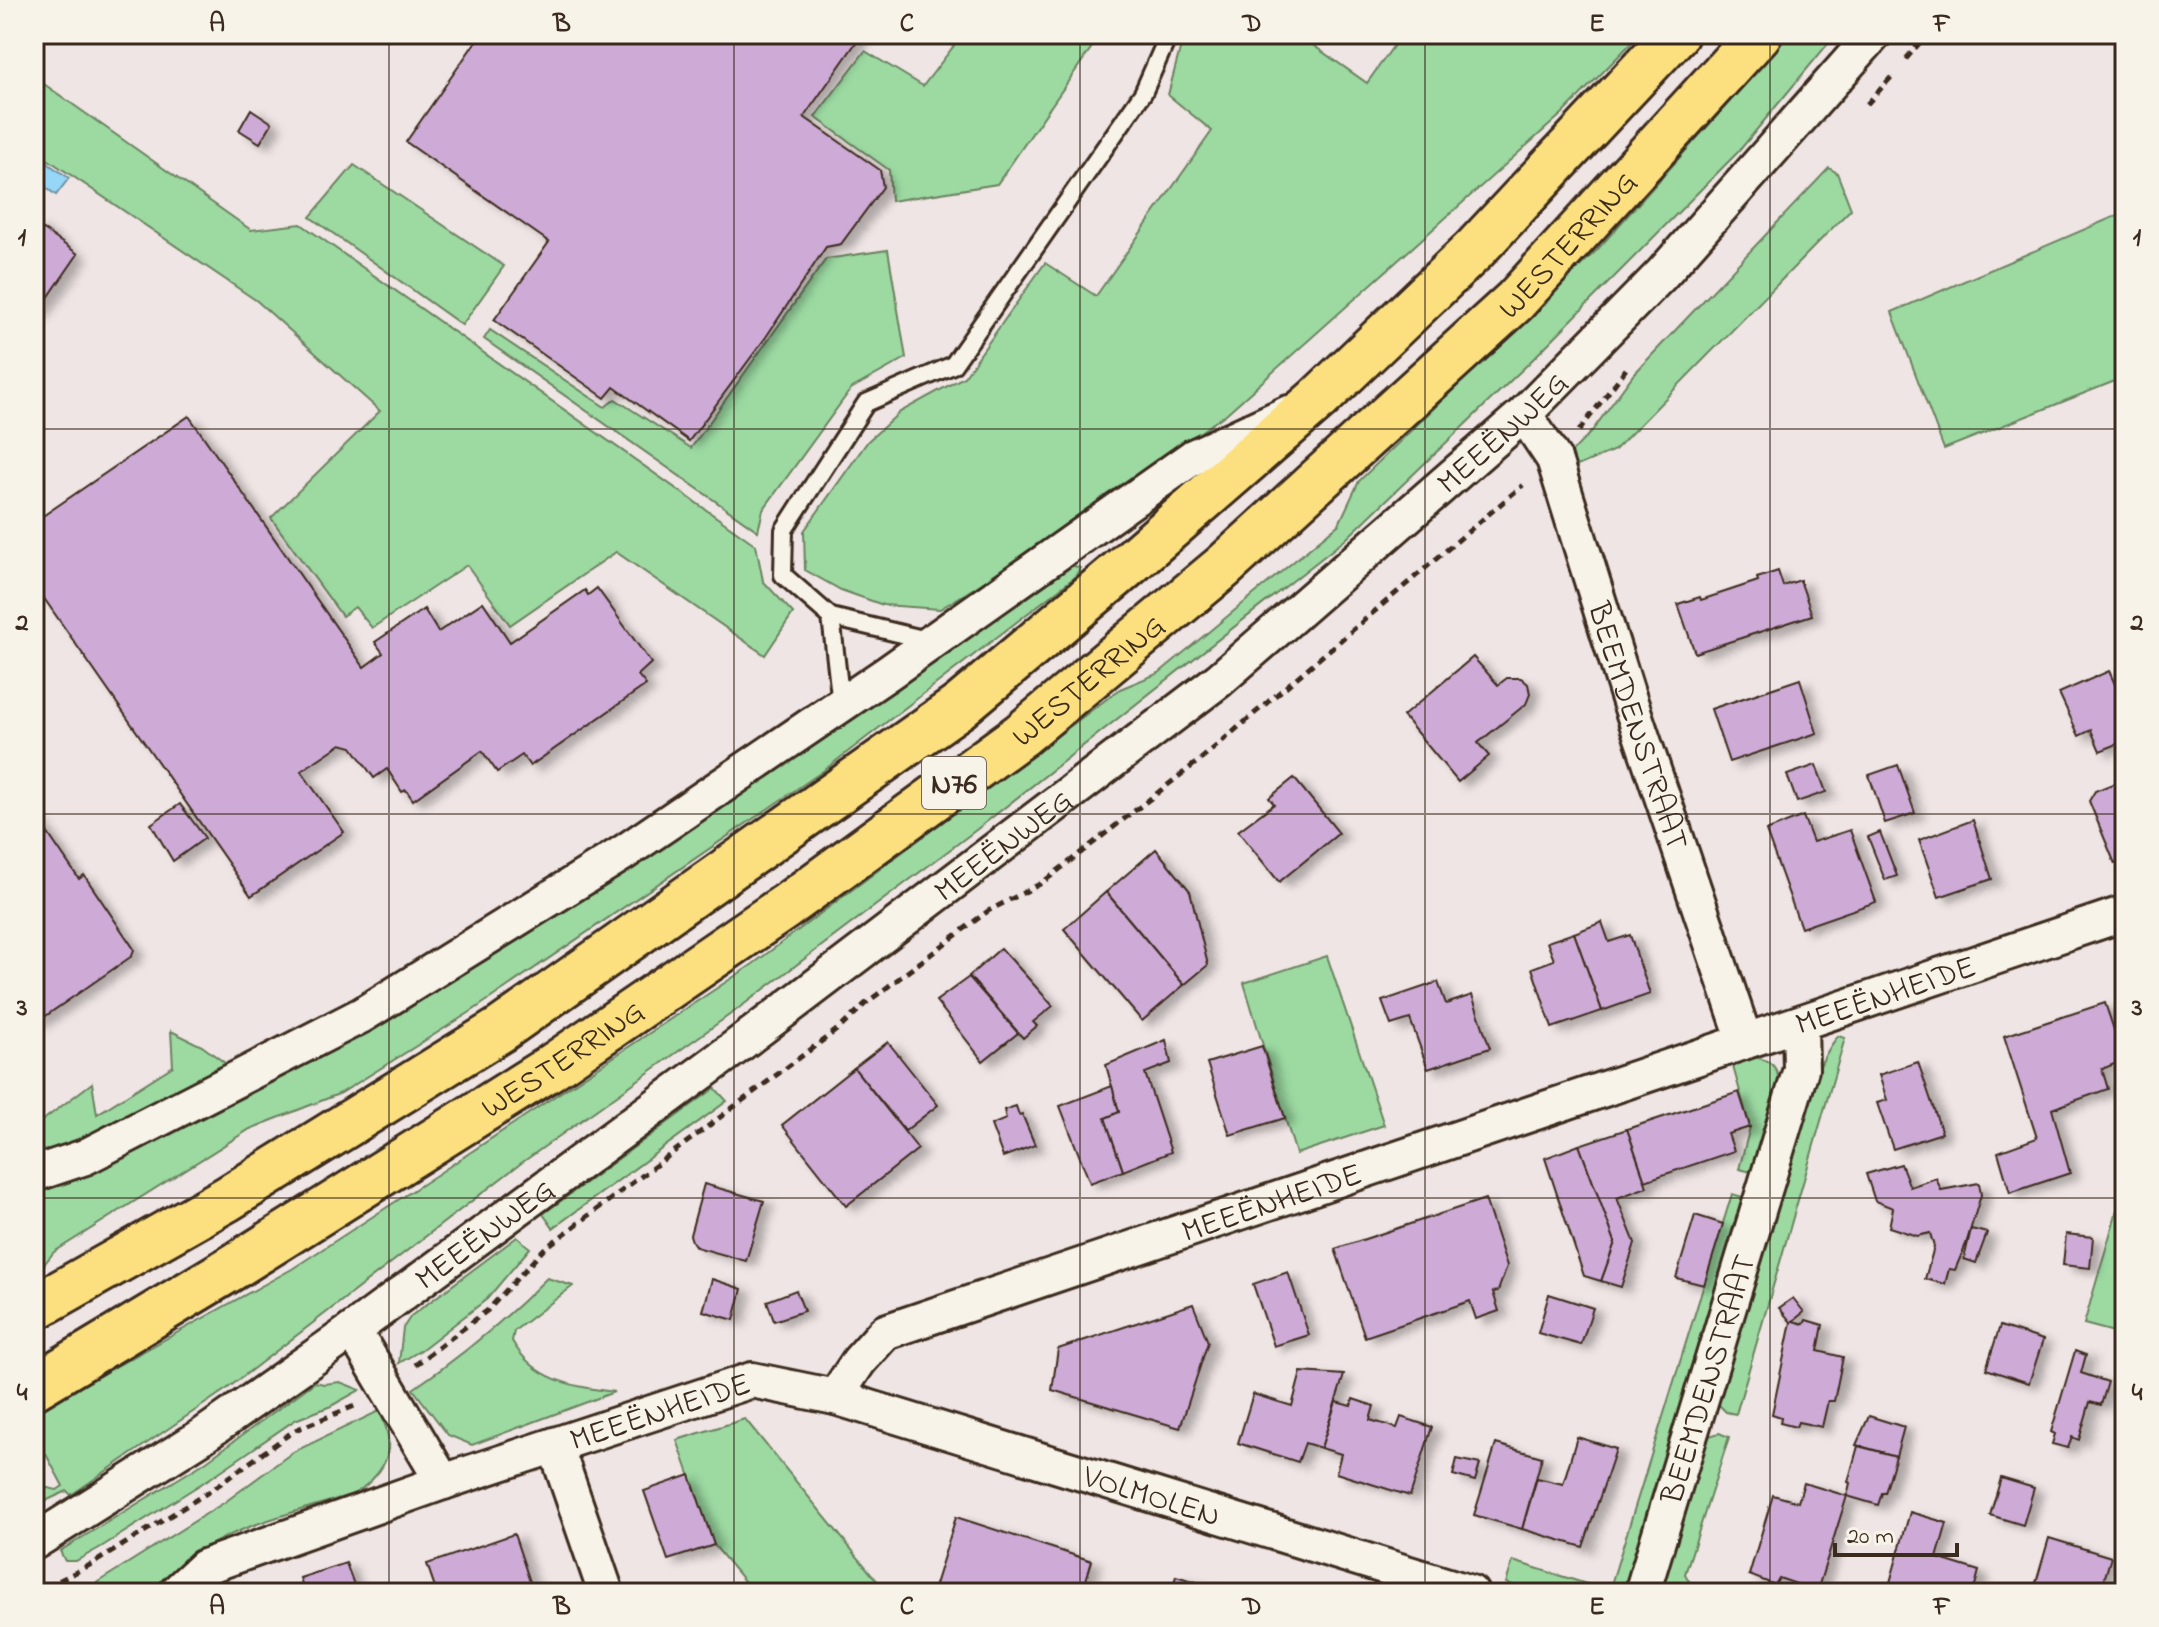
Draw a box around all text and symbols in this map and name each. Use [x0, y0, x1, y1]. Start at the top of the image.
text: A [209, 6, 225, 44]
text: B [552, 6, 571, 44]
text: C [900, 6, 914, 44]
text: D [1241, 6, 1262, 44]
text: E [1589, 6, 1605, 44]
text: F [1932, 6, 1951, 44]
street label: WESTERRING [1489, 162, 1650, 332]
text: 1 [18, 220, 27, 258]
text: 1 [2133, 220, 2142, 258]
street label: MEEËNWEG [1428, 362, 1581, 507]
street label: BEEMDENSTRAAT [1573, 596, 1699, 857]
text: 2 [15, 605, 29, 643]
street label: WESTERRING [1003, 605, 1177, 760]
text: 2 [2130, 605, 2144, 643]
road number: N76 [922, 757, 986, 809]
street label: MEEËNWEG [925, 779, 1084, 915]
street label: MEEËNHEIDE [1790, 945, 1983, 1050]
text: 3 [16, 990, 28, 1028]
street label: WESTERRING [473, 990, 655, 1132]
text: 3 [2131, 990, 2143, 1028]
street label: MEEËNHEIDE [1176, 1152, 1369, 1257]
street label: MEEËNWEG [406, 1169, 566, 1304]
street label: BEEMDENSTRAAT [1650, 1249, 1770, 1511]
street label: MEEËNHEIDE [564, 1362, 757, 1466]
text: 4 [17, 1375, 28, 1413]
text: 4 [2132, 1375, 2143, 1413]
street label: VOLMOLEN [1076, 1455, 1226, 1541]
scale bar [1835, 1507, 1957, 1557]
text: 20 m [1847, 1520, 1894, 1555]
text: A [209, 1589, 225, 1627]
text: B [552, 1589, 571, 1627]
text: C [900, 1589, 914, 1627]
text: D [1241, 1589, 1262, 1627]
text: E [1589, 1589, 1605, 1627]
text: F [1932, 1589, 1951, 1627]

